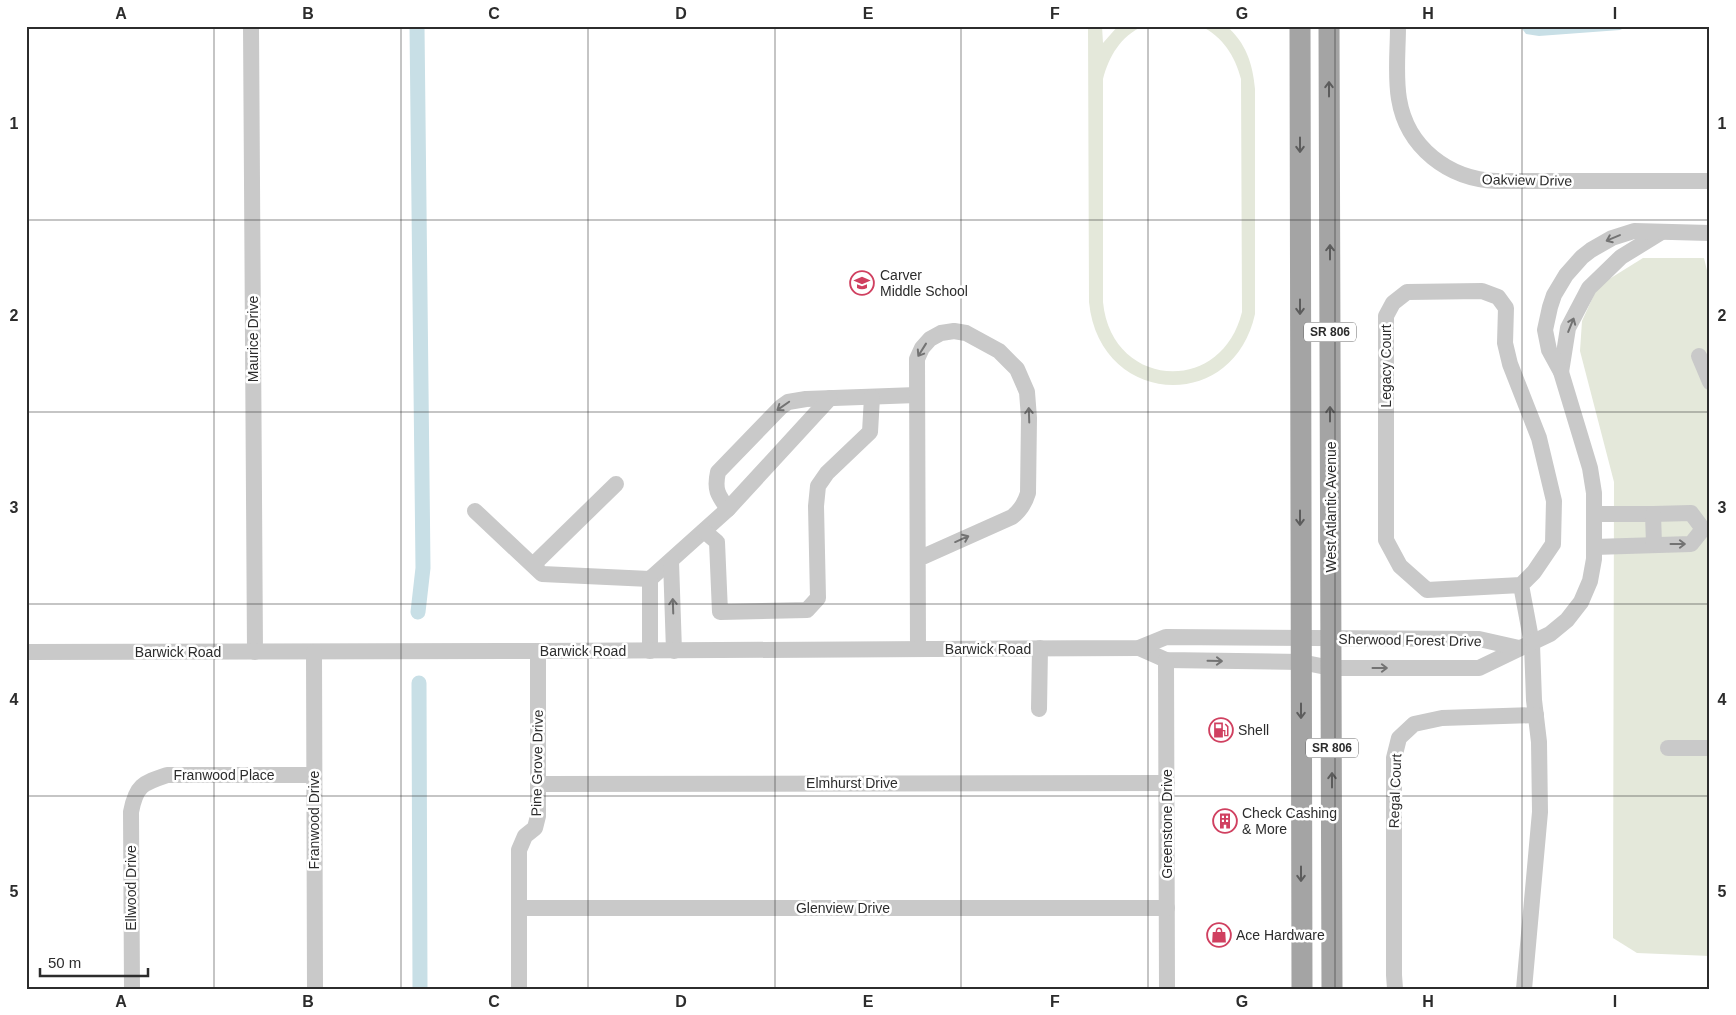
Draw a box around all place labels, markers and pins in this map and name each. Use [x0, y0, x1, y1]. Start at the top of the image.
place label: Carver Middle School [880, 267, 968, 299]
school or university icon: Carver Middle School [849, 270, 875, 296]
fuel station icon: Shell [1208, 717, 1234, 743]
place label: Shell [1238, 722, 1269, 738]
place label: Check Cashing & More [1242, 805, 1337, 837]
building icon: Check Cashing & More [1212, 808, 1238, 834]
shop icon: Ace Hardware [1206, 922, 1232, 948]
place label: Ace Hardware [1236, 927, 1325, 943]

